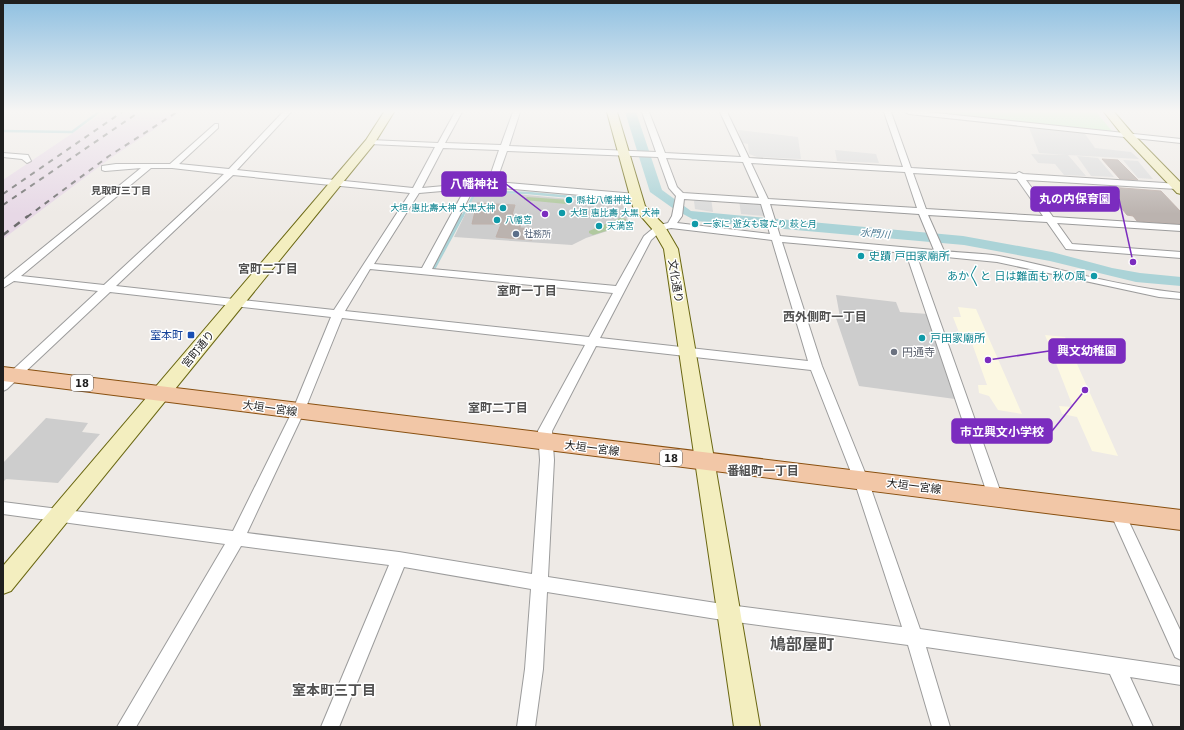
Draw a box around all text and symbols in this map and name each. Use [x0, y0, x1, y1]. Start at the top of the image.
callout: 八幡神社 [442, 172, 506, 196]
text: 八幡神社 [450, 177, 498, 191]
district label: 見取町三丁目 [91, 185, 151, 196]
callout: 丸の内保育園 [1031, 187, 1119, 211]
text: 丸の内保育園 [1039, 192, 1111, 206]
marker: 縣社八幡神社 [564, 195, 574, 205]
place label: 縣社八幡神社 [577, 195, 631, 205]
place label: 大垣 惠比壽大神 大黒大神 [390, 203, 495, 213]
marker: 大垣 惠比壽大神 大黒大神 [498, 203, 508, 213]
marker: 大垣 惠比壽 大黒 大神 [557, 208, 567, 218]
place label: 大垣 惠比壽 大黒 大神 [570, 208, 660, 218]
marker: 八幡宮 [492, 215, 502, 225]
place label: 八幡宮 [505, 215, 532, 225]
marker: 一家に 遊女も寝たり 萩と月 [690, 219, 700, 229]
place label: 一家に 遊女も寝たり 萩と月 [703, 219, 817, 229]
marker: 天満宮 [594, 221, 604, 231]
place label: 天満宮 [607, 221, 634, 231]
water label: 水門川 [860, 227, 891, 240]
marker: 社務所 [511, 229, 521, 239]
place label: 社務所 [524, 229, 551, 239]
place label: 史蹟 戸田家廟所 [869, 250, 950, 263]
marker: 史蹟 戸田家廟所 [856, 251, 866, 261]
street label: 文化通り [666, 258, 685, 304]
district label: 宮町二丁目 [238, 262, 298, 276]
place label: あか〱と 日は難面も 秋の風 [947, 265, 1086, 287]
marker: あか〱と 日は難面も 秋の風 [1089, 271, 1099, 281]
district label: 室町一丁目 [497, 284, 557, 298]
district label: 西外側町一丁目 [783, 310, 867, 324]
street label: 宮町通り [179, 328, 217, 371]
place label: 室本町 [150, 329, 183, 342]
marker: 室本町 [186, 330, 196, 340]
place label: 戸田家廟所 [930, 332, 986, 345]
marker: 戸田家廟所 [917, 333, 927, 343]
callout: 興文幼稚園 [1049, 339, 1125, 363]
text: 興文幼稚園 [1057, 344, 1117, 358]
place label: 円通寺 [902, 346, 935, 359]
marker: 円通寺 [889, 347, 899, 357]
road number: 18 [71, 375, 93, 391]
street label: 大垣一宮線 [242, 398, 298, 419]
district label: 室町二丁目 [468, 401, 528, 415]
callout: 市立興文小学校 [952, 419, 1052, 443]
text: 市立興文小学校 [960, 425, 1044, 439]
street label: 大垣一宮線 [564, 439, 620, 458]
road number: 18 [660, 450, 682, 466]
district label: 番組町一丁目 [727, 464, 799, 478]
street label: 大垣一宮線 [886, 477, 942, 496]
district label: 鳩部屋町 [770, 635, 834, 654]
district label: 室本町三丁目 [292, 682, 376, 698]

